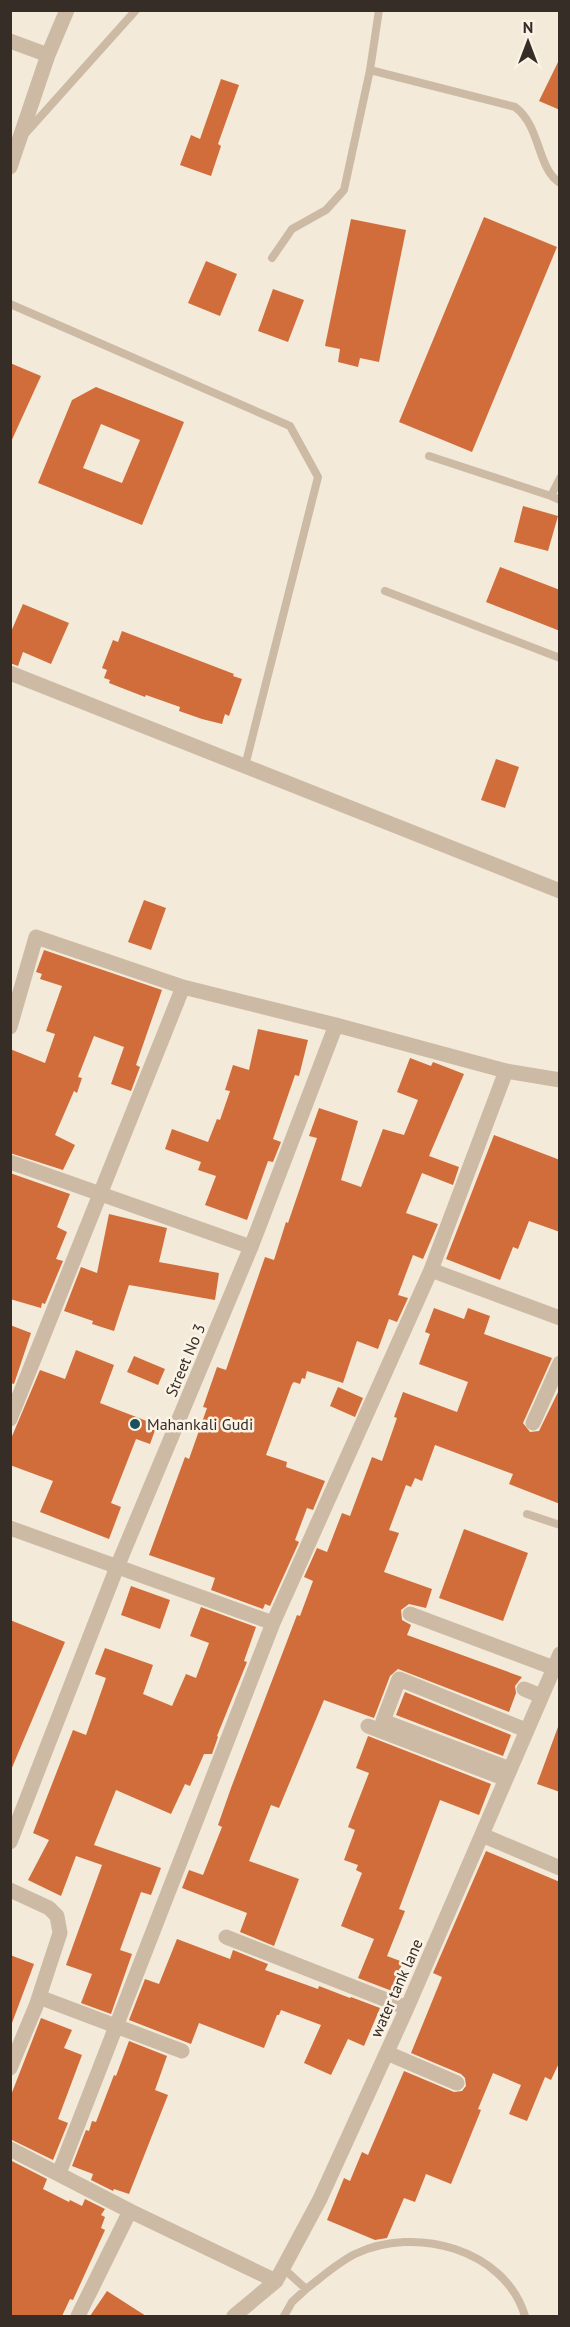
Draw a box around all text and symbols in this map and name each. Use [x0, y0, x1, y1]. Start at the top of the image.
north arrow [498, 12, 558, 72]
text: N [523, 17, 533, 37]
street label: Street No 3 [161, 1320, 209, 1400]
place label: Mahankali Gudi [147, 1414, 253, 1434]
marker: Mahankali Gudi [128, 1417, 142, 1431]
street label: water tank lane [365, 1936, 427, 2040]

